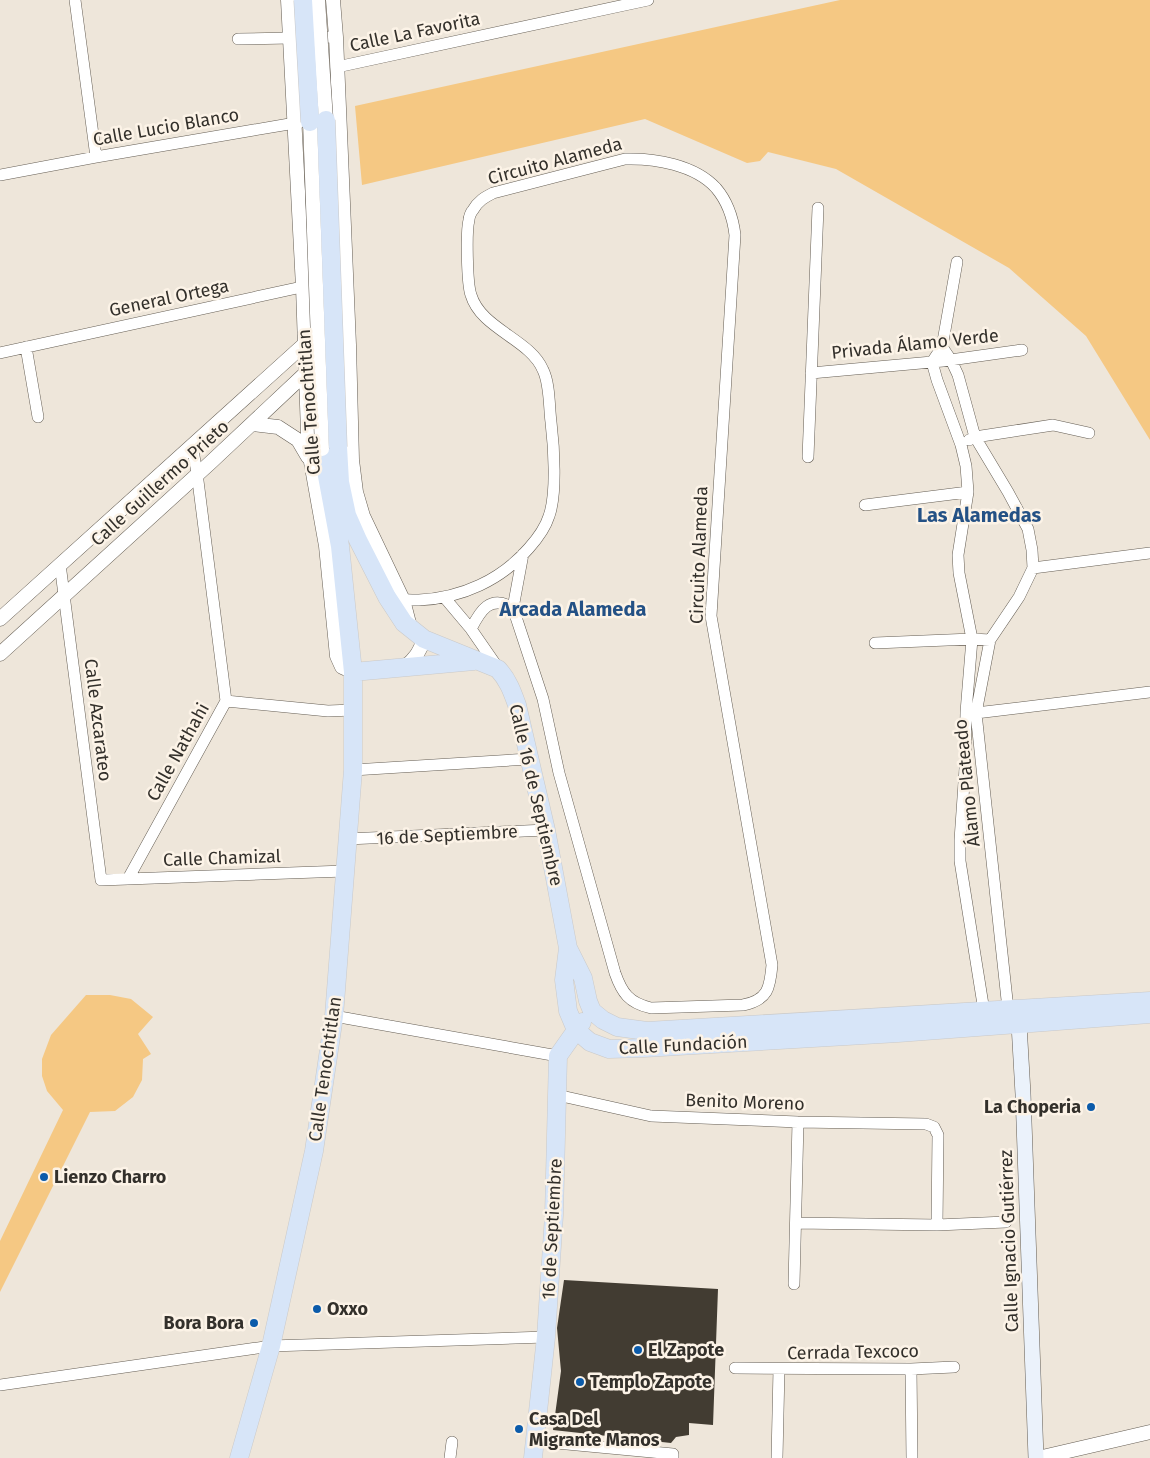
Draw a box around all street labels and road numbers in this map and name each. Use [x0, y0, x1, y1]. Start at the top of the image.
street label: Calle La Favorita [348, 7, 482, 57]
street label: Calle Lucio Blanco [91, 103, 241, 151]
street label: Circuito Alameda [485, 132, 625, 190]
street label: General Ortega [107, 275, 231, 321]
street label: Privada Álamo Verde [830, 323, 1000, 364]
street label: Calle Tenochtitlan [293, 328, 325, 476]
street label: Calle Guillermo Prieto [86, 415, 234, 551]
street label: Circuito Alameda [686, 486, 712, 624]
street label: Calle Azcarateo [80, 657, 116, 783]
street label: Calle Nathahi [142, 699, 214, 805]
street label: Calle 16 de Septiembre [504, 702, 568, 888]
street label: Álamo Plateado [948, 718, 985, 848]
street label: 16 de Septiembre [376, 820, 518, 850]
street label: Calle Chamizal [163, 845, 281, 871]
street label: Calle Tenochtitlan [304, 995, 346, 1143]
street label: Calle Fundación [618, 1031, 748, 1059]
street label: Benito Moreno [685, 1089, 805, 1115]
street label: Calle Ignacio Gutiérrez [995, 1149, 1023, 1333]
street label: 16 de Septiembre [537, 1158, 567, 1300]
street label: Cerrada Texcoco [787, 1340, 919, 1364]

